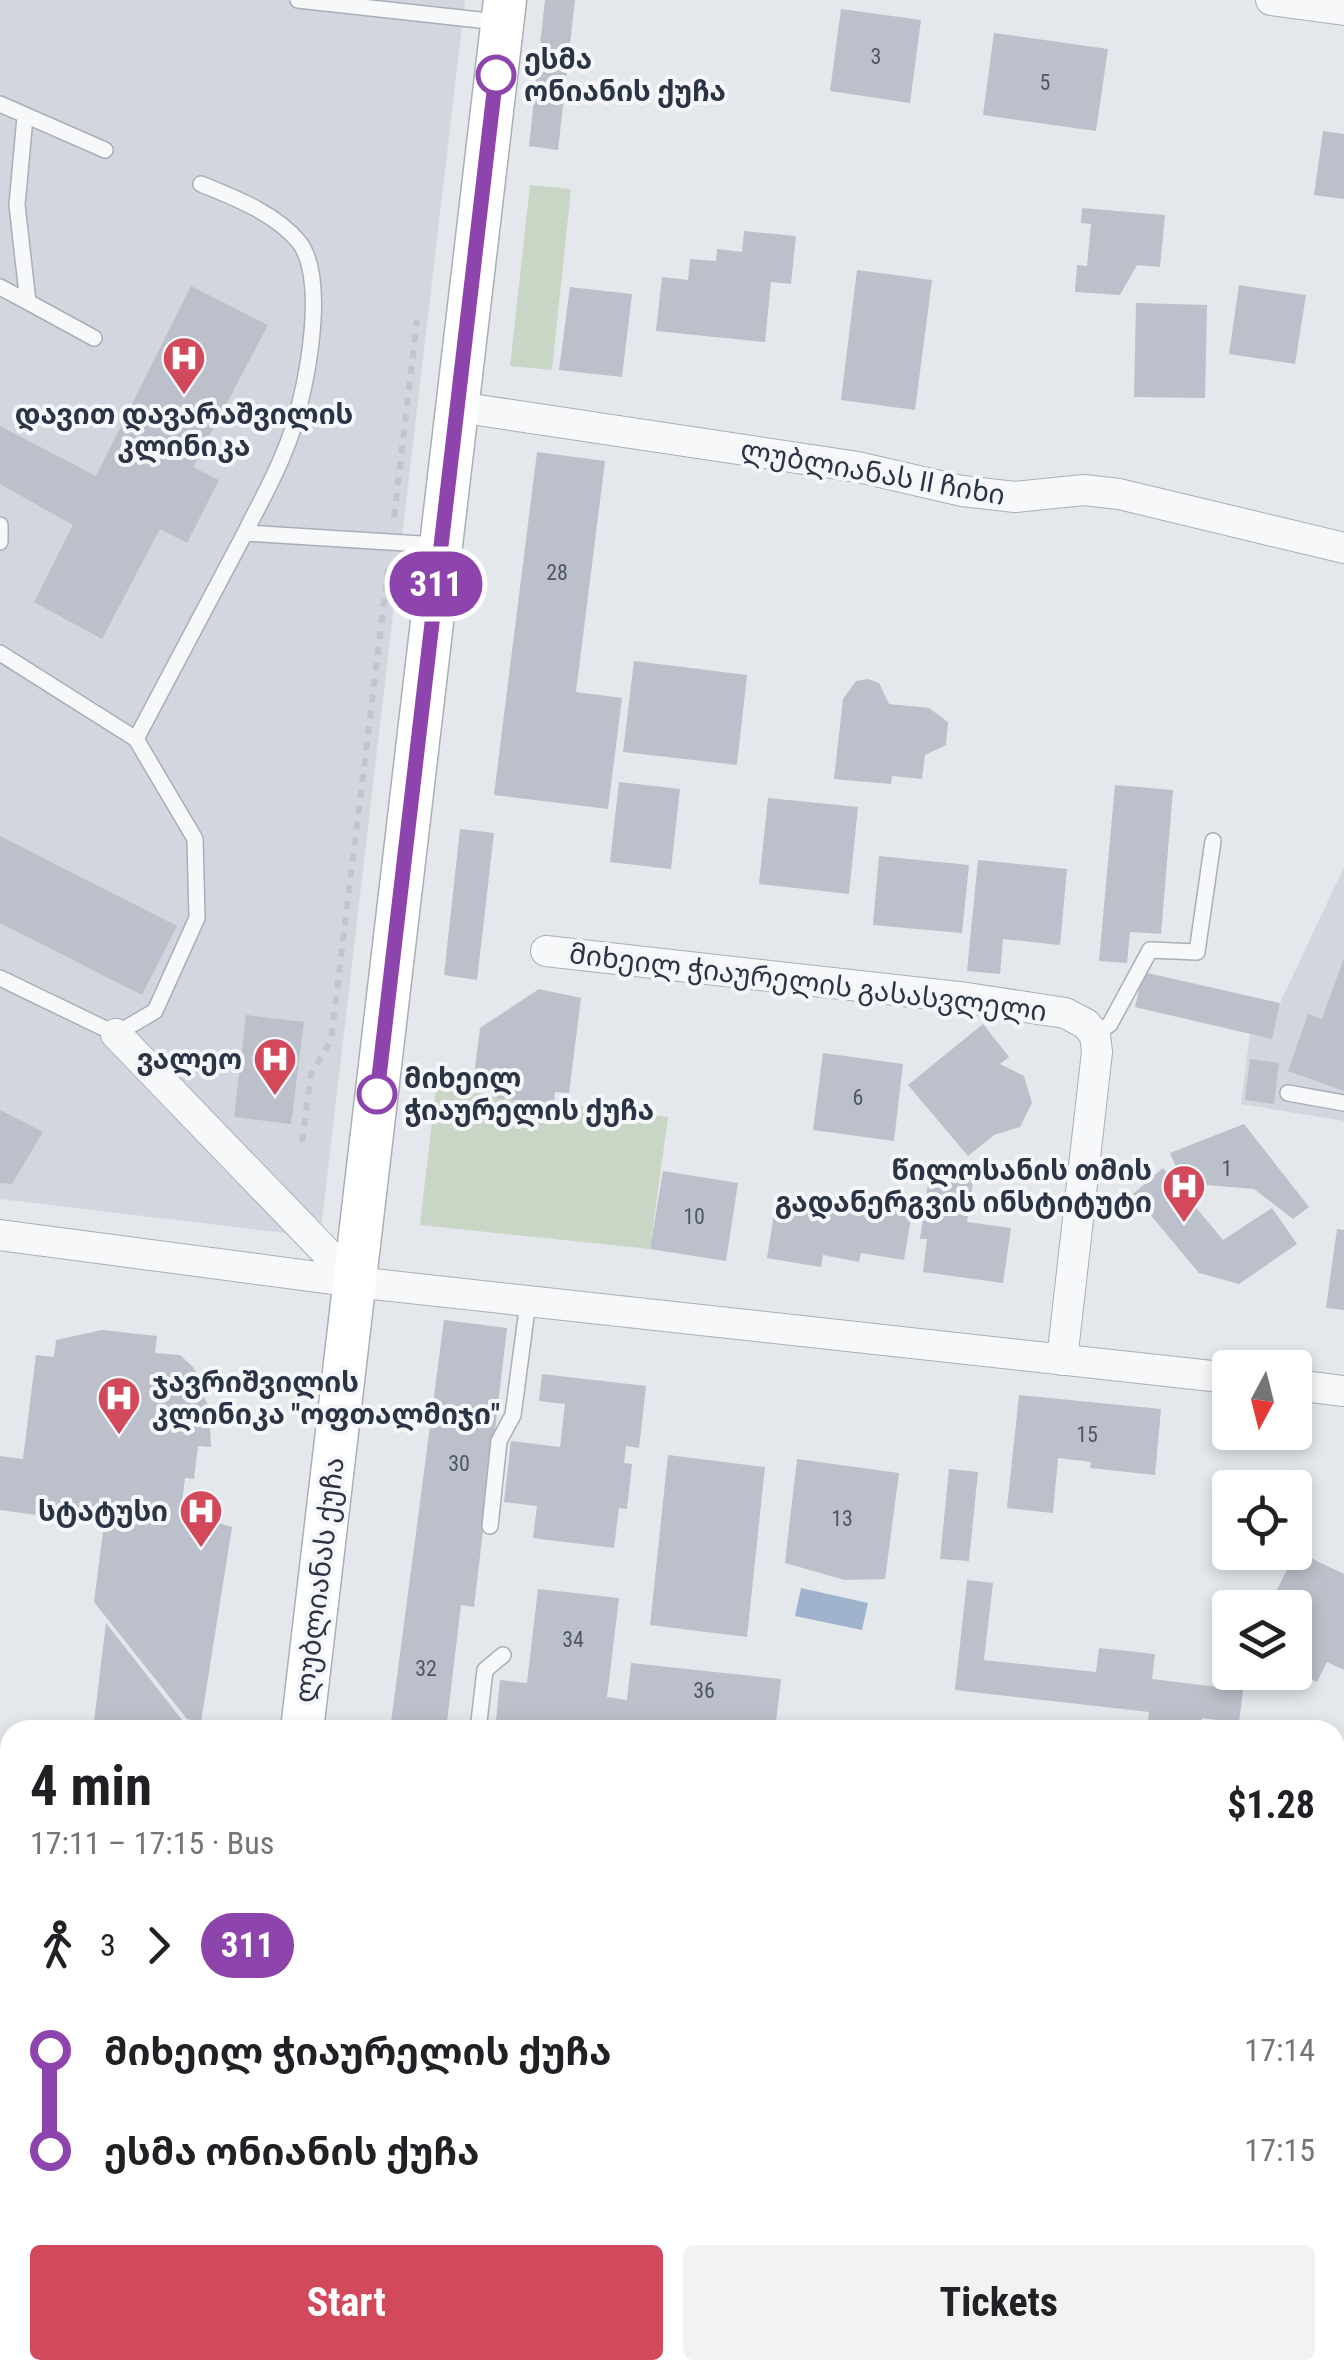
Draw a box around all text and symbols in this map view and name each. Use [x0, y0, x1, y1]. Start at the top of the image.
place label: ესმა ონიანის ქუჩა [524, 43, 726, 108]
house number: 3 [871, 44, 881, 69]
marker: ესმა ონიანის ქუჩა [477, 56, 515, 94]
house number: 5 [1040, 70, 1050, 95]
hospital icon: დავით დავარაშვილის კლინიკა [161, 335, 207, 396]
place label: დავით დავარაშვილის კლინიკა [15, 398, 353, 464]
street label: ლუბლიანას II ჩიხი [738, 433, 1008, 512]
line badge: 311 [378, 552, 494, 616]
house number: 28 [546, 560, 568, 585]
text: 311 [409, 564, 463, 605]
street label: მიხეილ ჭიაურელის გასასვლელი [567, 937, 1049, 1028]
hospital icon: ვალეო [252, 1036, 298, 1097]
place label: ვალეო [136, 1043, 242, 1077]
place label: მიხეილ ჭიაურელის ქუჩა [404, 1062, 654, 1128]
marker: მიხეილ ჭიაურელის ქუჩა [358, 1075, 396, 1113]
house number: 6 [853, 1085, 863, 1110]
place label: წილოსანის თმის გადანერგვის ინსტიტუტი [775, 1154, 1152, 1220]
house number: 1 [1222, 1156, 1232, 1181]
hospital icon: წილოსანის თმის გადანერგვის ინსტიტუტი [1161, 1163, 1207, 1224]
house number: 10 [683, 1204, 705, 1229]
north arrow [1212, 1350, 1312, 1450]
map controls [1212, 1350, 1312, 1690]
place label: ჯავრიშვილის კლინიკა "ოფთალმიჯი" [152, 1366, 500, 1432]
hospital icon: ჯავრიშვილის კლინიკა "ოფთალმიჯი" [96, 1375, 142, 1436]
house number: 15 [1076, 1422, 1098, 1447]
house number: 30 [448, 1451, 470, 1476]
street label: ლუბლიანას ქუჩა [288, 1455, 351, 1705]
button: locate [1212, 1470, 1312, 1570]
hospital icon: სტატუსი [178, 1488, 224, 1549]
place label: სტატუსი [38, 1495, 168, 1528]
house number: 13 [831, 1506, 853, 1531]
button: layers [1212, 1590, 1312, 1690]
house number: 34 [562, 1627, 584, 1652]
house number: 32 [415, 1656, 437, 1681]
house number: 36 [693, 1678, 715, 1703]
text: 4 min [30, 1754, 152, 1818]
text: $1.28 [1227, 1783, 1315, 1827]
text: 17:11 – 17:15 · Bus [30, 1824, 274, 1862]
icon: walk [30, 1918, 85, 1973]
icon: forward [131, 1918, 186, 1973]
text: 311 [221, 1925, 274, 1966]
text: 3 [100, 1926, 116, 1964]
text: მიხეილ ჭიაურელის ქუჩა [104, 2030, 611, 2074]
text: 17:14 [1244, 2031, 1315, 2069]
text: ესმა ონიანის ქუჩა [104, 2130, 479, 2174]
text: 17:15 [1244, 2131, 1315, 2169]
button: Start [30, 2245, 663, 2360]
button: Tickets [683, 2245, 1315, 2360]

